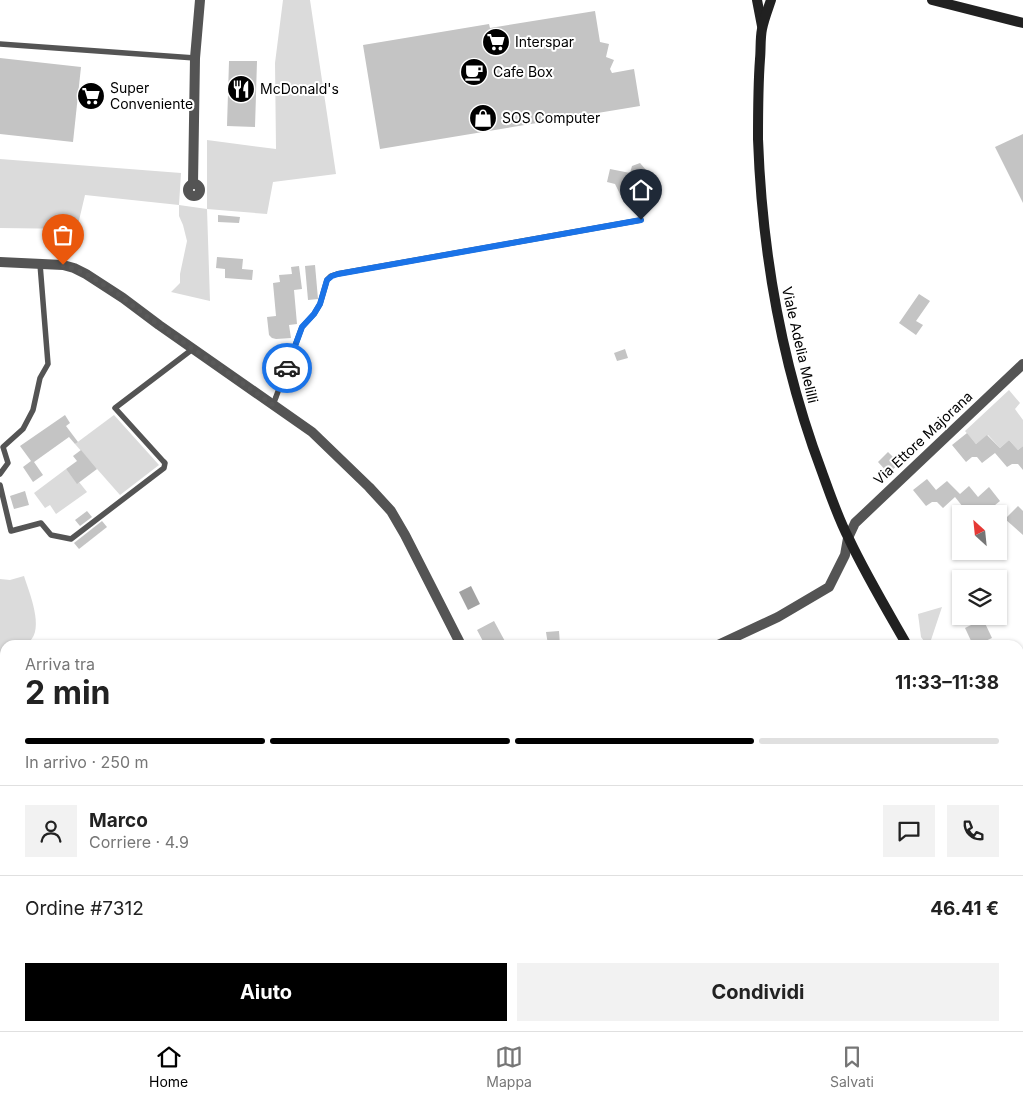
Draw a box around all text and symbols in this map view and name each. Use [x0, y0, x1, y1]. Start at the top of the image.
supermarket icon: Interspar [481, 27, 511, 57]
place label: Interspar [515, 33, 574, 50]
cafe icon: Cafe Box [459, 57, 489, 87]
place label: Cafe Box [493, 63, 553, 80]
restaurant icon: McDonald's [226, 74, 256, 104]
place label: Super Conveniente [110, 79, 193, 112]
place label: McDonald's [260, 80, 339, 97]
supermarket icon: Super Conveniente [76, 81, 106, 111]
shop icon: SOS Computer [468, 103, 498, 133]
place label: SOS Computer [502, 109, 600, 126]
pin [620, 169, 662, 220]
icon: home [627, 176, 655, 204]
pin [42, 214, 84, 265]
icon: bag [49, 221, 77, 249]
street label: Viale Adelia Melilli [779, 285, 822, 405]
courier [262, 343, 312, 393]
icon: car [273, 354, 301, 382]
street label: Via Ettore Majorana [870, 387, 976, 488]
north arrow [952, 505, 1008, 560]
map controls [952, 505, 1007, 625]
button: layers [952, 570, 1007, 625]
text: Arriva tra [25, 654, 95, 674]
text: 11:33–11:38 [895, 671, 999, 694]
text: 2 min [25, 673, 111, 712]
text: In arrivo · 250 m [25, 752, 149, 772]
button: person [25, 805, 77, 857]
button: chat [883, 805, 935, 857]
button: phone [947, 805, 999, 857]
text: Marco [89, 809, 148, 832]
text: Corriere · 4.9 [89, 832, 189, 852]
text: Ordine #7312 [25, 897, 144, 920]
text: 46.41 € [930, 897, 999, 920]
button: Aiuto [25, 963, 507, 1021]
button: Condividi [517, 963, 999, 1021]
tab: Home [149, 1043, 188, 1090]
tab: Mappa [486, 1043, 532, 1090]
tab: Salvati [830, 1043, 874, 1090]

